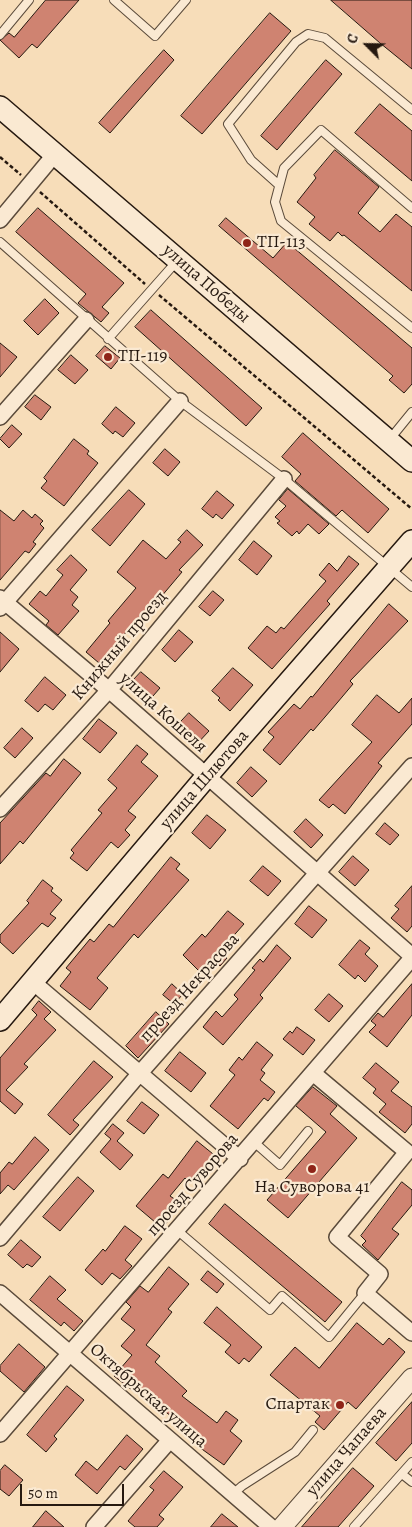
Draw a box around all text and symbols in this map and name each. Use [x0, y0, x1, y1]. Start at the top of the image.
north arrow [342, 20, 392, 70]
text: С [342, 31, 363, 47]
place label: ТП-113 [257, 232, 306, 254]
marker: ТП-113 [241, 237, 253, 249]
street label: улица Победы [158, 240, 254, 328]
place label: ТП-119 [118, 346, 167, 368]
marker: ТП-119 [102, 351, 114, 363]
street label: Книжный проезд [68, 587, 172, 705]
street label: улица Кошеля [115, 668, 211, 758]
street label: улица Шлютова [156, 726, 254, 834]
street label: проезд Некрасова [135, 929, 245, 1047]
street label: проезд Суворова [142, 1129, 244, 1241]
marker: На Суворова 41 [306, 1163, 318, 1175]
place label: На Суворова 41 [254, 1177, 370, 1199]
street label: Октябрьская улица [85, 1339, 211, 1453]
place label: Спартак [265, 1394, 330, 1416]
marker: Спартак [334, 1399, 346, 1411]
street label: улица Чапаева [302, 1403, 392, 1501]
scale bar [22, 1474, 126, 1506]
text: 50 m [28, 1483, 58, 1503]

